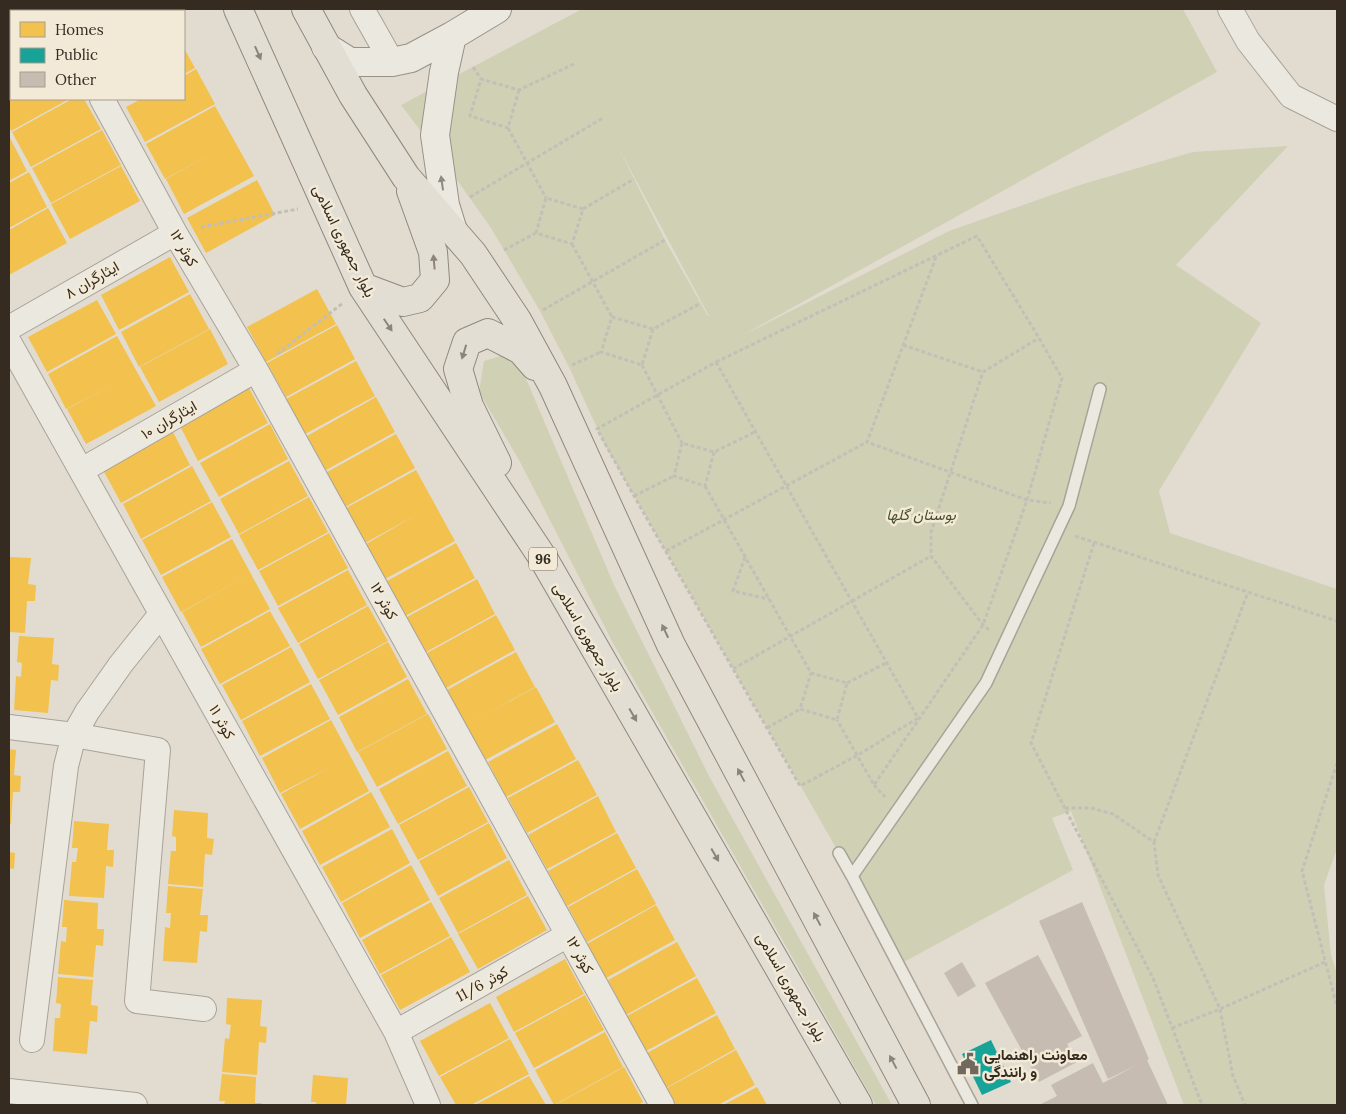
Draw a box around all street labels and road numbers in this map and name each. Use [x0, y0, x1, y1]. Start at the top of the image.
street label: بلوار جمهوری اسلامی [308, 181, 380, 301]
street label: کوثر ۱۲ [166, 226, 203, 270]
street label: ایثارگران ۸ [61, 256, 122, 303]
street label: ایثارگران ۱۰ [137, 396, 200, 443]
road number: 96 [529, 548, 557, 570]
street label: کوثر ۱۲ [366, 579, 403, 623]
street label: بلوار جمهوری اسلامی [549, 579, 627, 695]
street label: کوثر ۱۱ [205, 701, 240, 743]
street label: بلوار جمهوری اسلامی [752, 929, 830, 1045]
street label: کوثر ۱۲ [562, 933, 599, 977]
street label: کوثر 11/6 [452, 961, 512, 1007]

